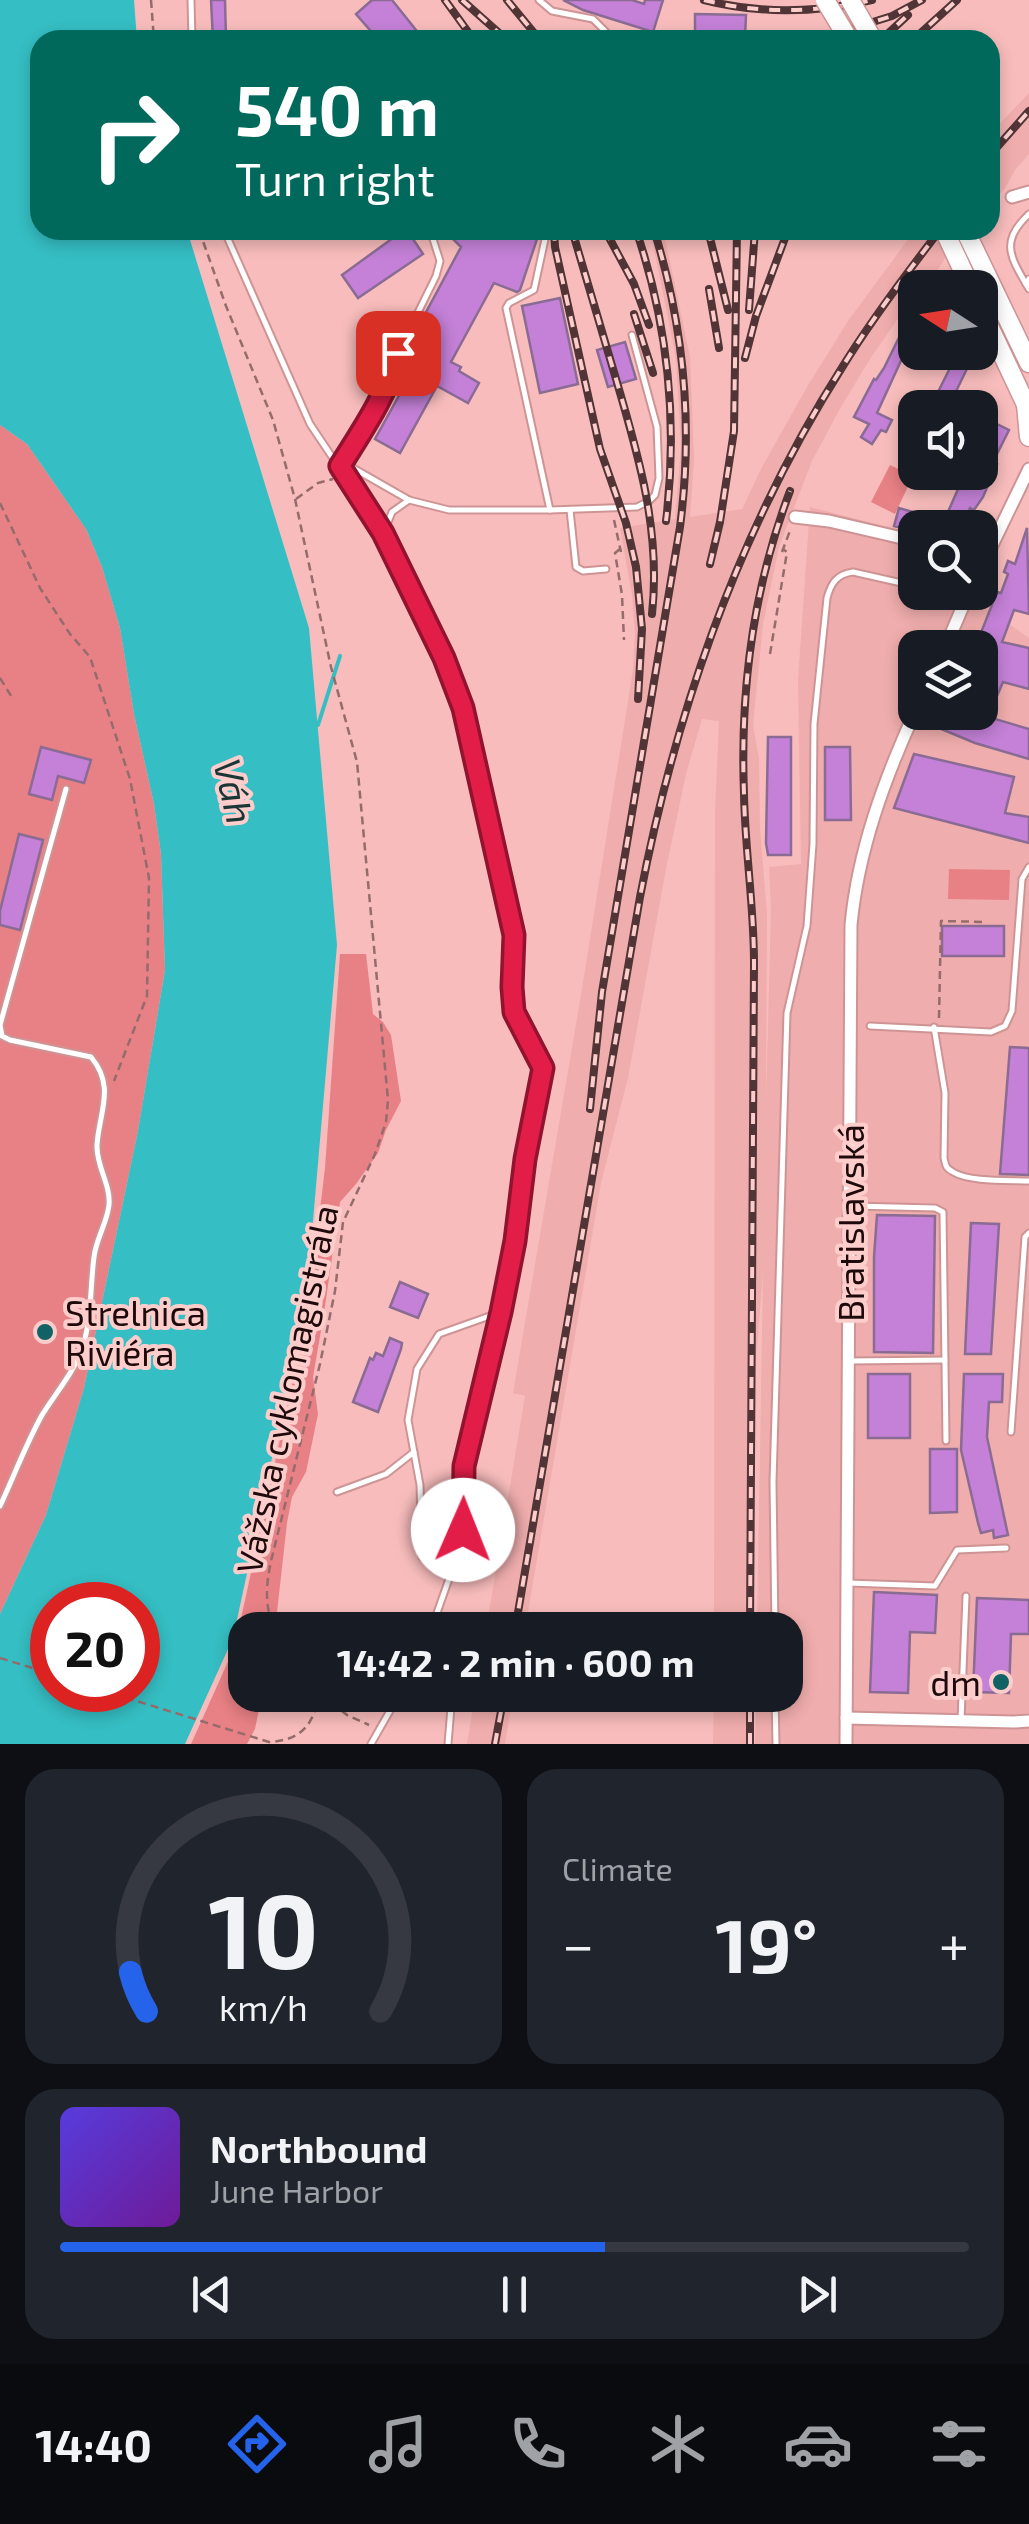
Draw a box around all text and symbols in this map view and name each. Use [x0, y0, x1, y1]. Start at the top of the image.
text: 540 m [235, 66, 439, 150]
icon: right [70, 70, 200, 200]
text: Turn right [235, 151, 435, 205]
north arrow [898, 270, 998, 370]
map controls [898, 270, 998, 730]
pin [356, 311, 441, 396]
icon: arrive [371, 326, 426, 381]
button: sound [898, 390, 998, 490]
button: search [898, 510, 998, 610]
button: layers [898, 630, 998, 730]
water label: Váh [205, 754, 265, 828]
street label: Bratislavská [829, 1124, 871, 1322]
street label: Vážska cyklomagistrála [226, 1201, 346, 1577]
place label: Strelnica Riviéra [65, 1291, 206, 1373]
marker: Strelnica Riviéra [34, 1321, 56, 1343]
position arrow [411, 1478, 515, 1582]
speed limit sign: 20 [30, 1582, 160, 1712]
text: 14:42 · 2 min · 600 m [337, 1639, 694, 1685]
place label: dm [930, 1661, 981, 1703]
marker: dm [990, 1671, 1012, 1693]
text: Climate [562, 1849, 673, 1887]
text: 10 [208, 1865, 319, 1990]
text: 19° [715, 1898, 818, 1988]
text: − [562, 1910, 594, 1976]
text: + [939, 1910, 969, 1976]
text: km/h [219, 1985, 308, 2028]
text: Northbound [210, 2125, 428, 2171]
text: June Harbor [210, 2171, 383, 2209]
icon: previous [184, 2267, 239, 2322]
icon: pause [487, 2267, 542, 2322]
icon: next [790, 2267, 845, 2322]
icon: directions [222, 2409, 292, 2479]
icon: music [363, 2409, 433, 2479]
icon: phone [503, 2409, 573, 2479]
icon: climate [643, 2409, 713, 2479]
icon: car [783, 2409, 853, 2479]
icon: filters [924, 2409, 994, 2479]
text: 14:40 [35, 2417, 152, 2471]

